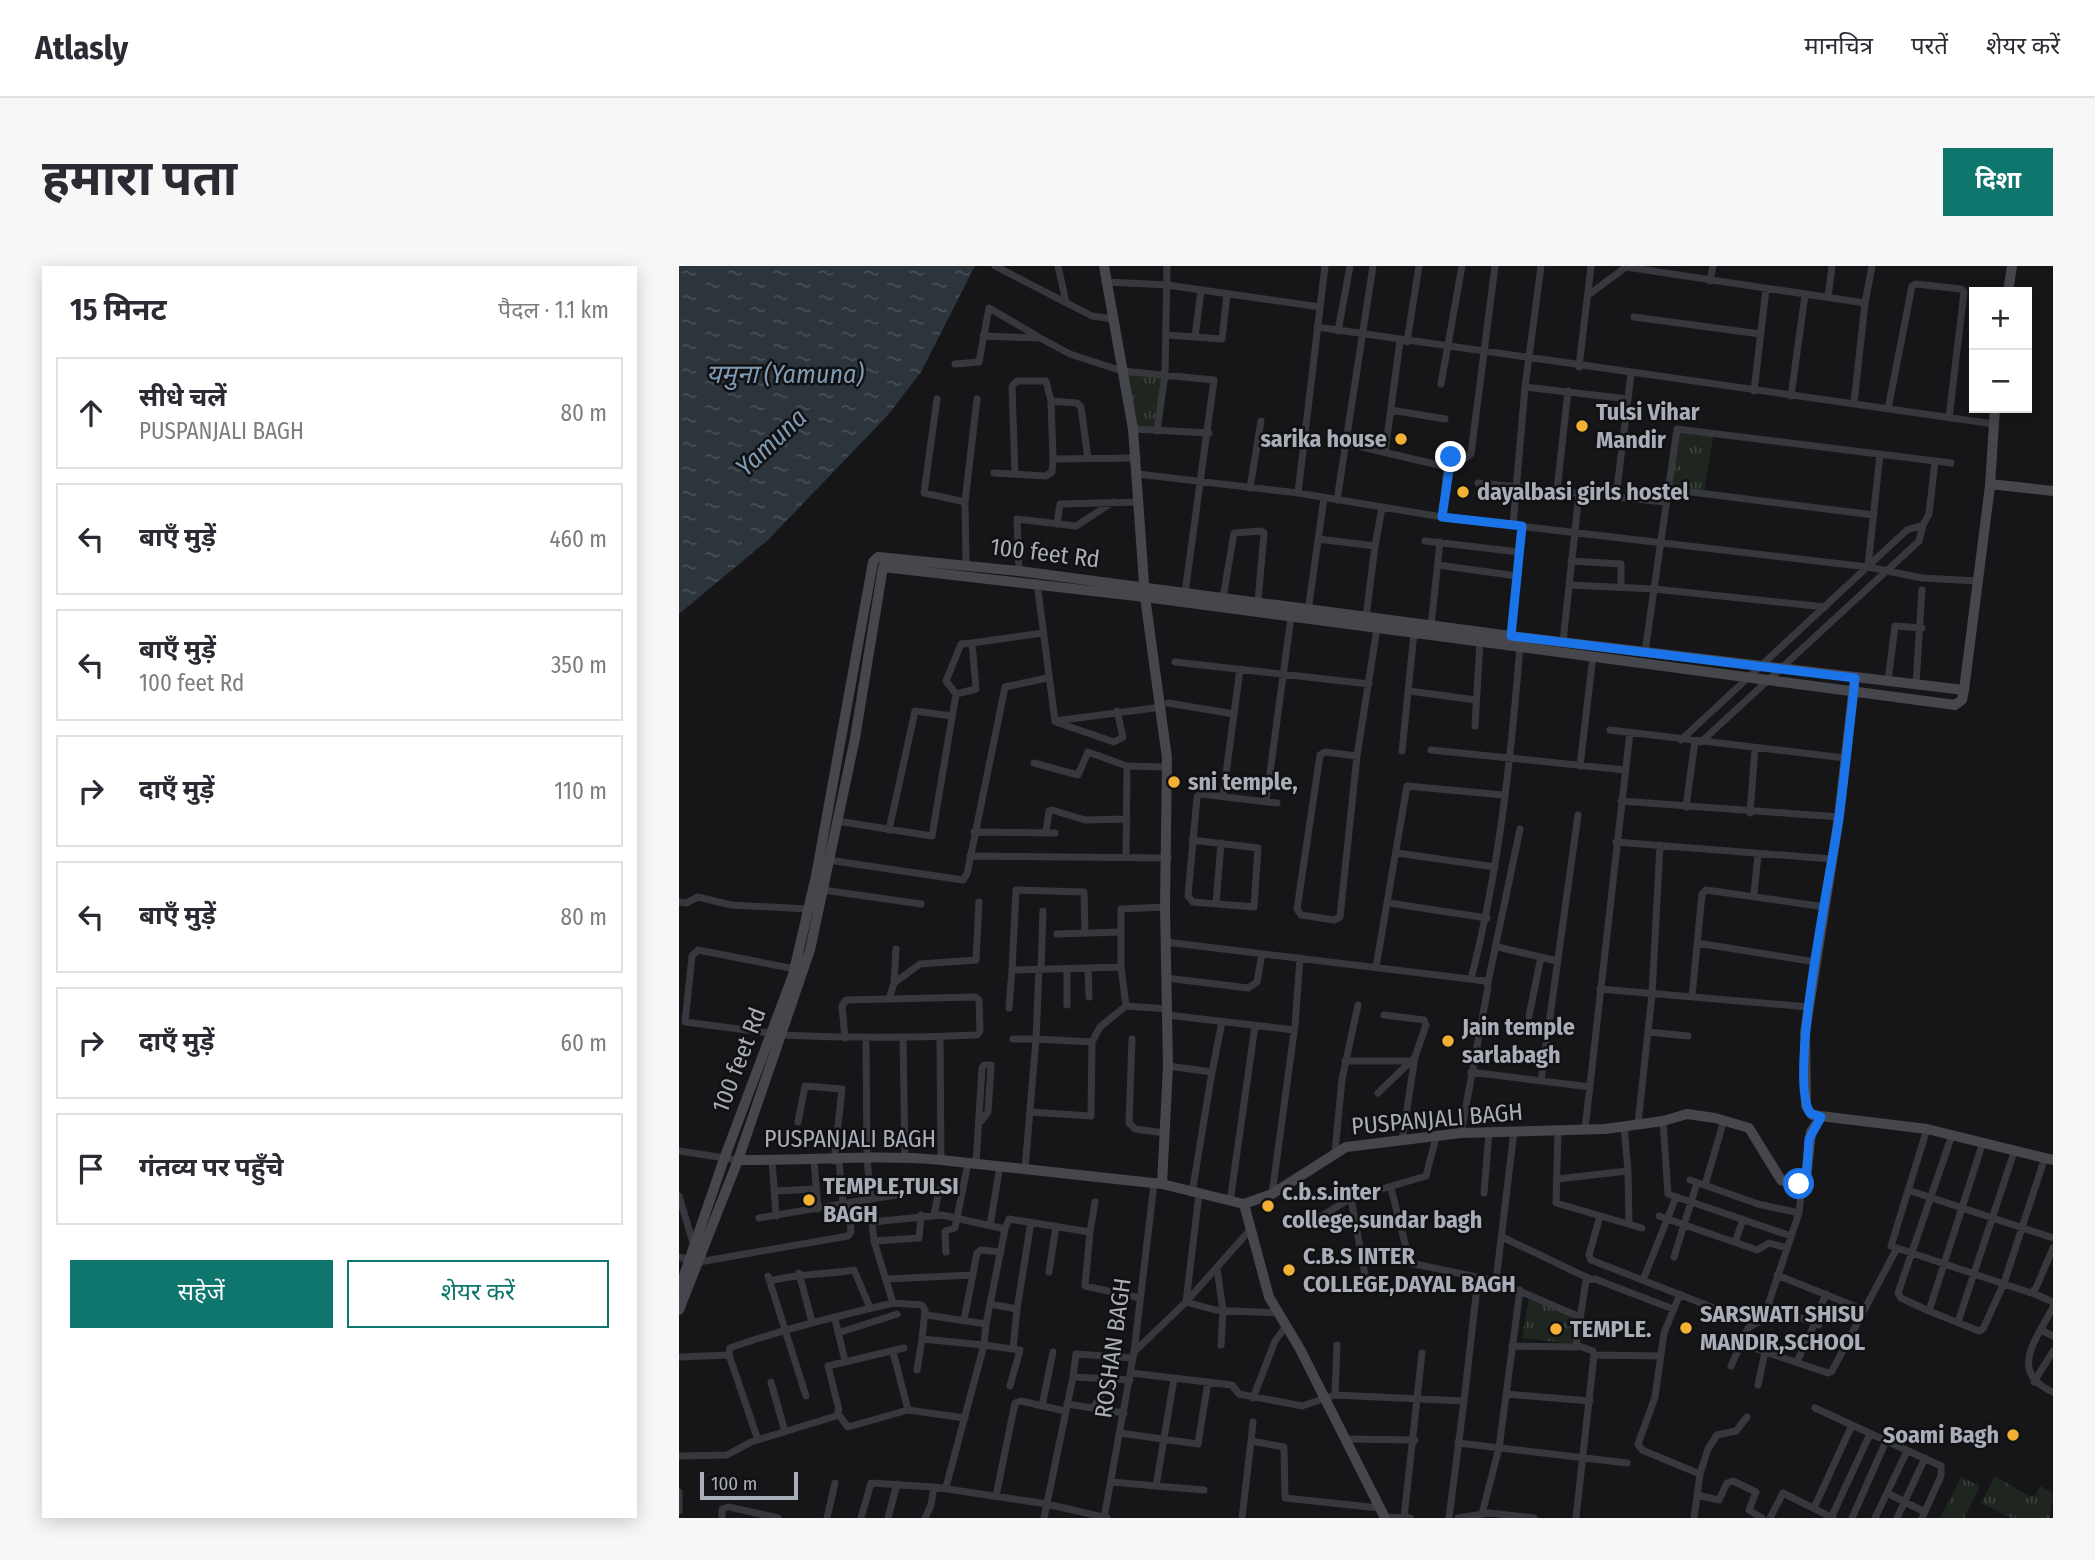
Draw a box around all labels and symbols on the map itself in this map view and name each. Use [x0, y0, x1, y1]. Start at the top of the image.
water label: यमुना (Yamuna) [706, 359, 864, 390]
place label: Tulsi Vihar Mandir [1596, 398, 1700, 454]
water label: Yamuna [730, 402, 813, 483]
marker: Tulsi Vihar Mandir [1574, 418, 1590, 434]
place label: sarika house [1260, 425, 1387, 453]
marker: sarika house [1393, 431, 1409, 447]
route end [1435, 441, 1466, 472]
place label: dayalbasi girls hostel [1477, 478, 1689, 506]
marker: dayalbasi girls hostel [1455, 484, 1471, 500]
street label: 100 feet Rd [989, 532, 1101, 574]
place label: sni temple, [1188, 768, 1298, 796]
marker: sni temple, [1166, 774, 1182, 790]
street label: 100 feet Rd [706, 1004, 772, 1116]
place label: Jain temple sarlabagh [1461, 1013, 1575, 1069]
marker: Jain temple sarlabagh [1440, 1033, 1456, 1049]
street label: PUSPANJALI BAGH [1350, 1098, 1524, 1140]
street label: PUSPANJALI BAGH [764, 1125, 936, 1153]
route start [1783, 1168, 1814, 1199]
place label: TEMPLE,TULSI BAGH [823, 1172, 959, 1228]
place label: c.b.s.inter college,sundar bagh [1282, 1178, 1482, 1234]
marker: TEMPLE,TULSI BAGH [801, 1192, 817, 1208]
marker: c.b.s.inter college,sundar bagh [1260, 1198, 1276, 1214]
place label: C.B.S INTER COLLEGE,DAYAL BAGH [1303, 1242, 1516, 1298]
marker: C.B.S INTER COLLEGE,DAYAL BAGH [1281, 1262, 1297, 1278]
street label: ROSHAN BAGH [1089, 1276, 1137, 1420]
place label: SARSWATI SHISU MANDIR,SCHOOL [1700, 1300, 1865, 1356]
place label: TEMPLE. [1570, 1315, 1652, 1343]
marker: SARSWATI SHISU MANDIR,SCHOOL [1678, 1320, 1694, 1336]
marker: TEMPLE. [1548, 1321, 1564, 1337]
place label: Soami Bagh [1883, 1421, 1999, 1449]
marker: Soami Bagh [2005, 1427, 2021, 1443]
scale bar [700, 1469, 798, 1501]

